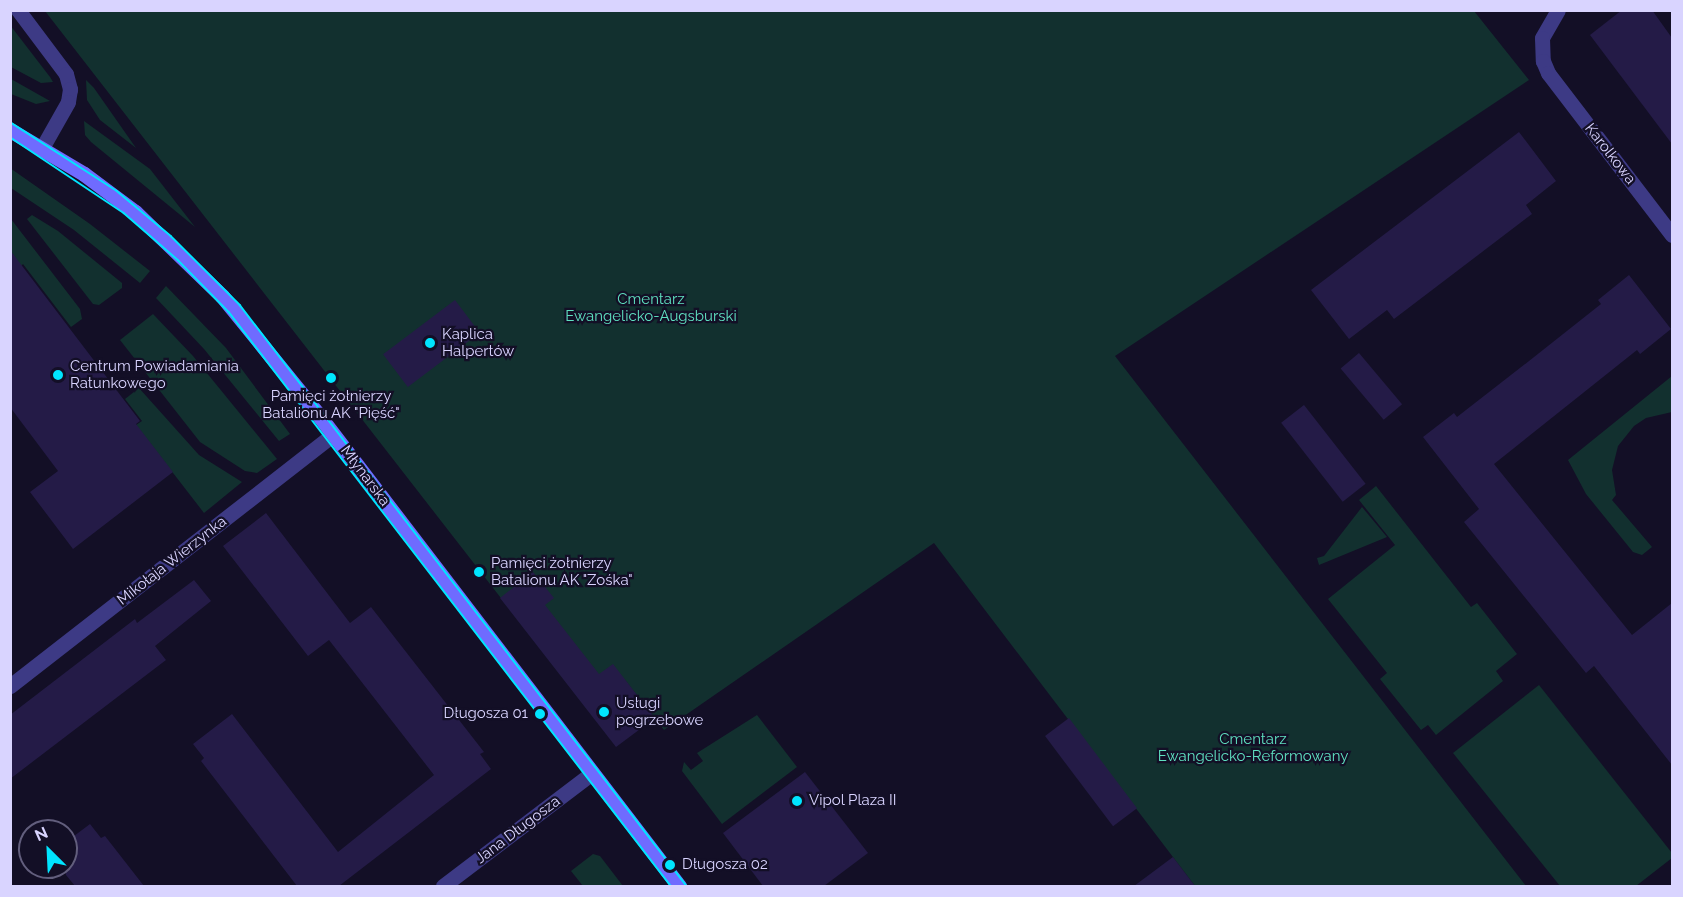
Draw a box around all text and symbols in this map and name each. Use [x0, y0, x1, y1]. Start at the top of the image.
street label: Karolkowa [1581, 120, 1639, 188]
park label: Cmentarz Ewangelicko-Augsburski [565, 290, 737, 325]
place label: Kaplica Halpertów [442, 325, 514, 360]
marker: Kaplica Halpertów [423, 336, 437, 350]
place label: Centrum Powiadamiania Ratunkowego [70, 357, 239, 392]
marker: Centrum Powiadamiania Ratunkowego [51, 368, 65, 382]
marker: Pamięci żołnierzy Batalionu AK "Pięść" [324, 371, 338, 385]
place label: Pamięci żołnierzy Batalionu AK "Pięść" [262, 387, 400, 422]
street label: Młynarska [336, 442, 394, 510]
street label: Mikołaja Wierzynka [114, 513, 230, 609]
place label: Pamięci żołnierzy Batalionu AK "Zośka" [491, 554, 634, 589]
marker: Pamięci żołnierzy Batalionu AK "Zośka" [472, 565, 486, 579]
place label: Usługi pogrzebowe [616, 694, 703, 729]
place label: Długosza 01 [444, 705, 528, 723]
marker: Usługi pogrzebowe [597, 705, 611, 719]
marker: Długosza 01 [533, 707, 547, 721]
park label: Cmentarz Ewangelicko-Reformowany [1158, 730, 1348, 765]
street label: Jana Długosza [472, 792, 564, 868]
place label: Vipol Plaza II [809, 792, 897, 810]
marker: Vipol Plaza II [790, 794, 804, 808]
north arrow [18, 819, 78, 879]
text: N [32, 823, 51, 845]
place label: Długosza 02 [682, 856, 768, 874]
marker: Długosza 02 [663, 858, 677, 872]

